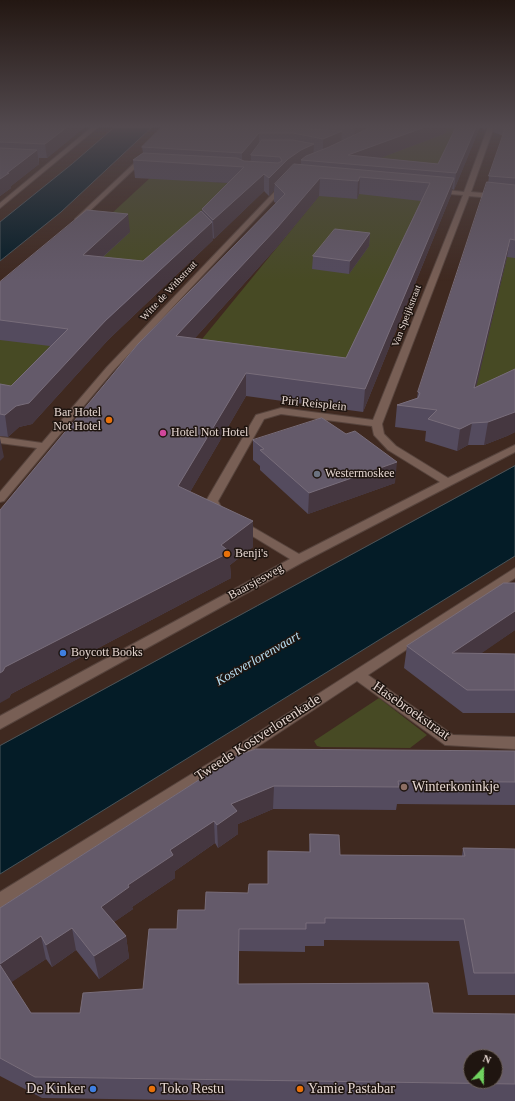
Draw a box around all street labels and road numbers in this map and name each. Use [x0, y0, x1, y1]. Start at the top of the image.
street label: Witte de Withstraat [138, 259, 200, 323]
street label: Van Speijkstraat [390, 283, 424, 349]
street label: Piri Reisplein [281, 393, 347, 415]
street label: Baarsjesweg [226, 561, 286, 603]
street label: Hasebroekstraat [369, 678, 453, 744]
street label: Tweede Kostverlorenkade [192, 691, 324, 785]

